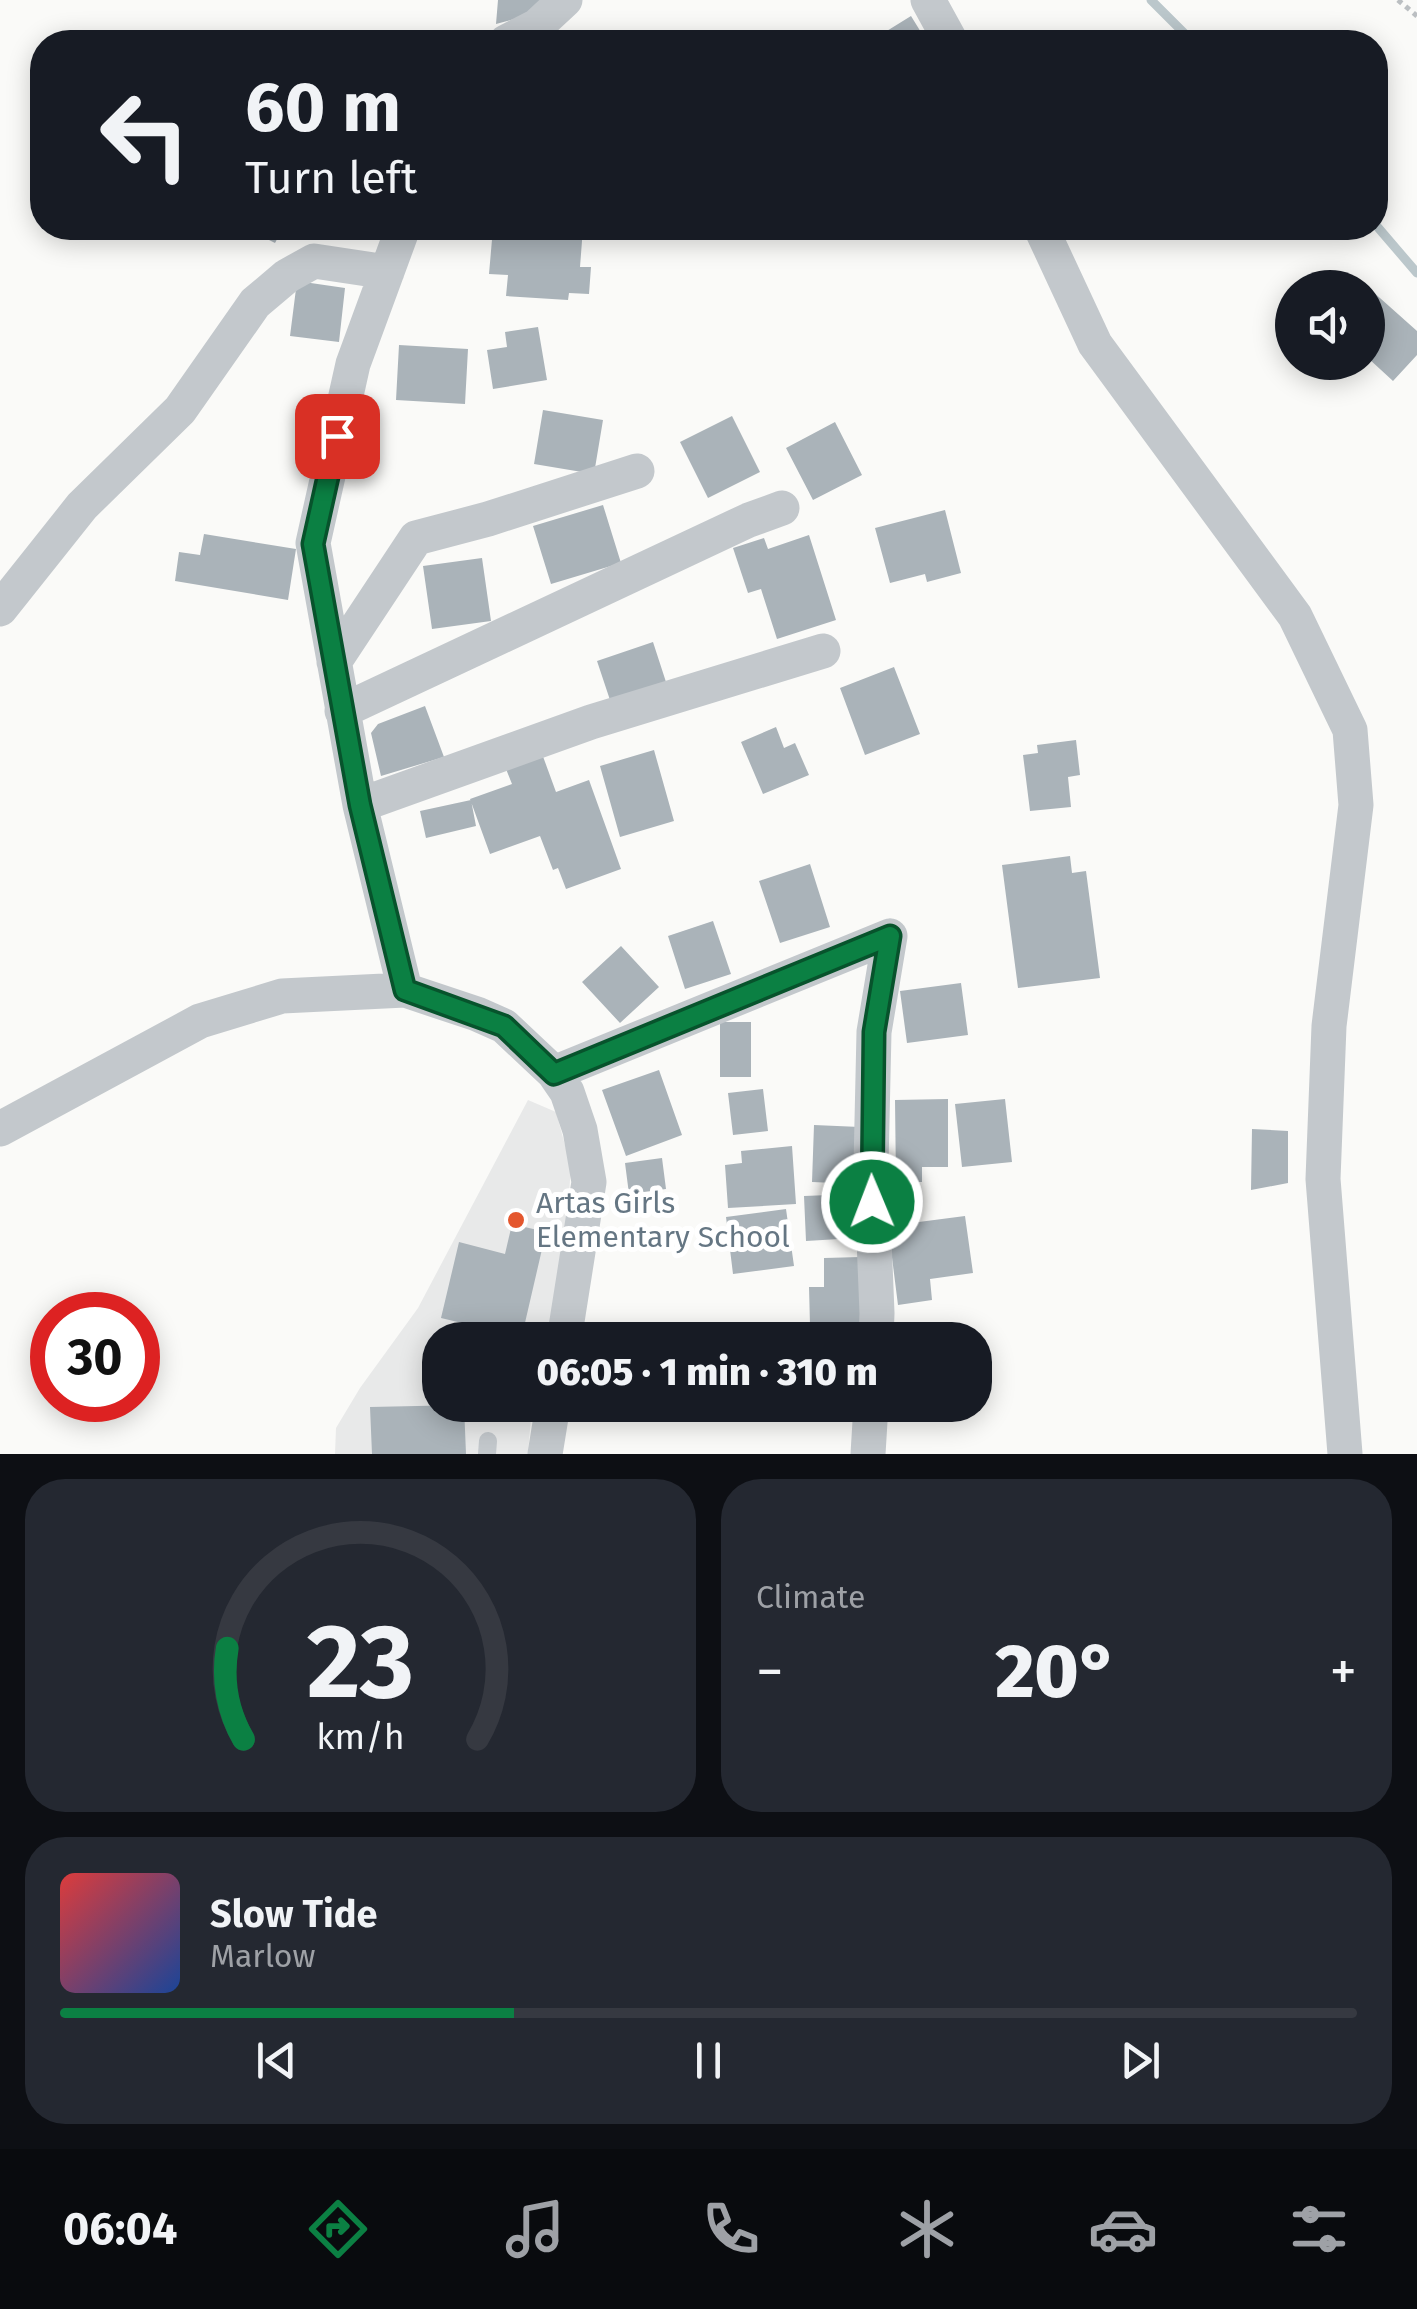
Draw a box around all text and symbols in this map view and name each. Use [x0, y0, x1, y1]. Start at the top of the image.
text: 60 m [245, 66, 401, 150]
icon: left [80, 70, 210, 200]
text: Turn left [245, 151, 417, 205]
map controls [1275, 270, 1385, 380]
button: sound [1275, 270, 1385, 380]
pin [295, 394, 380, 479]
icon: arrive [310, 409, 365, 464]
position arrow [820, 1150, 924, 1254]
place label: Artas Girls Elementary School [536, 1185, 790, 1255]
marker: Artas Girls Elementary School [505, 1209, 527, 1231]
speed limit sign: 30 [30, 1292, 160, 1422]
text: 06:05 · 1 min · 310 m [536, 1349, 878, 1395]
text: Climate [756, 1578, 865, 1616]
text: 23 [307, 1600, 414, 1725]
text: 20° [995, 1627, 1118, 1717]
text: − [756, 1639, 784, 1705]
text: + [1330, 1639, 1357, 1705]
text: km/h [316, 1716, 405, 1758]
text: Slow Tide [210, 1891, 378, 1937]
text: Marlow [210, 1937, 316, 1975]
icon: previous [249, 2033, 304, 2088]
icon: pause [681, 2033, 736, 2088]
icon: next [1113, 2033, 1168, 2088]
icon: directions [303, 2194, 373, 2264]
icon: music [500, 2194, 570, 2264]
icon: phone [696, 2194, 766, 2264]
icon: climate [892, 2194, 962, 2264]
icon: car [1088, 2194, 1158, 2264]
icon: filters [1284, 2194, 1354, 2264]
text: 06:04 [63, 2202, 177, 2256]

